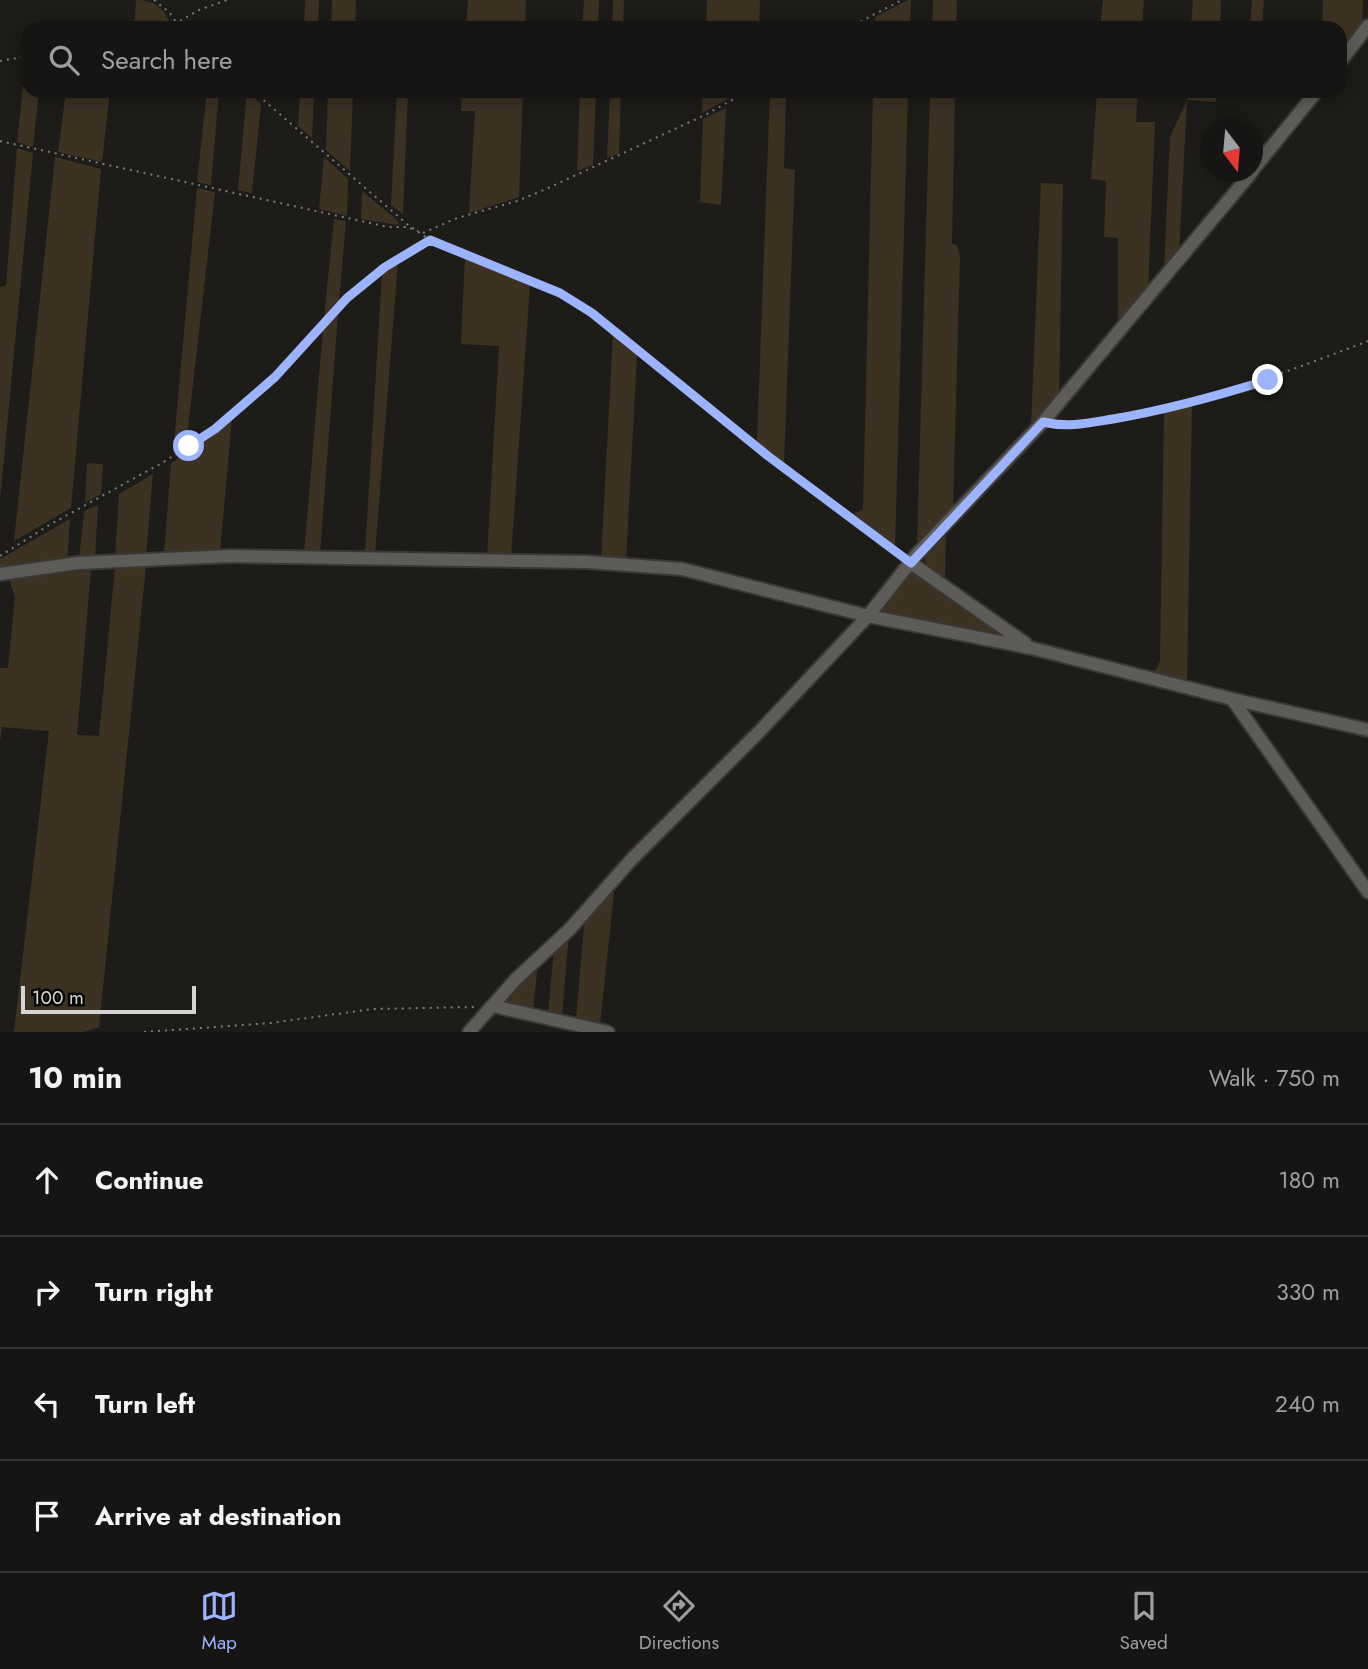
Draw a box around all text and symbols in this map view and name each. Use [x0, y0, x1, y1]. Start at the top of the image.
search box [21, 21, 1347, 98]
icon: search [45, 41, 83, 79]
text: Search here [101, 41, 233, 79]
north arrow [1200, 119, 1263, 182]
route end [1252, 364, 1283, 395]
route start [173, 430, 204, 461]
scale bar [21, 983, 196, 1015]
text: 100 m [32, 984, 84, 1011]
text: 10 min [28, 1056, 122, 1099]
text: Walk · 750 m [1209, 1061, 1340, 1095]
icon: ahead [28, 1161, 66, 1199]
text: Continue [95, 1161, 204, 1199]
text: 180 m [1278, 1163, 1340, 1197]
icon: right [28, 1273, 66, 1311]
text: Turn right [95, 1273, 213, 1311]
text: 330 m [1276, 1275, 1340, 1309]
icon: left [28, 1385, 66, 1423]
text: Turn left [95, 1385, 195, 1423]
text: 240 m [1275, 1387, 1340, 1421]
icon: arrive [28, 1497, 66, 1535]
text: Arrive at destination [95, 1497, 342, 1535]
tab: Map [200, 1587, 238, 1656]
tab: Directions [639, 1587, 719, 1656]
tab: Saved [1120, 1587, 1168, 1656]

